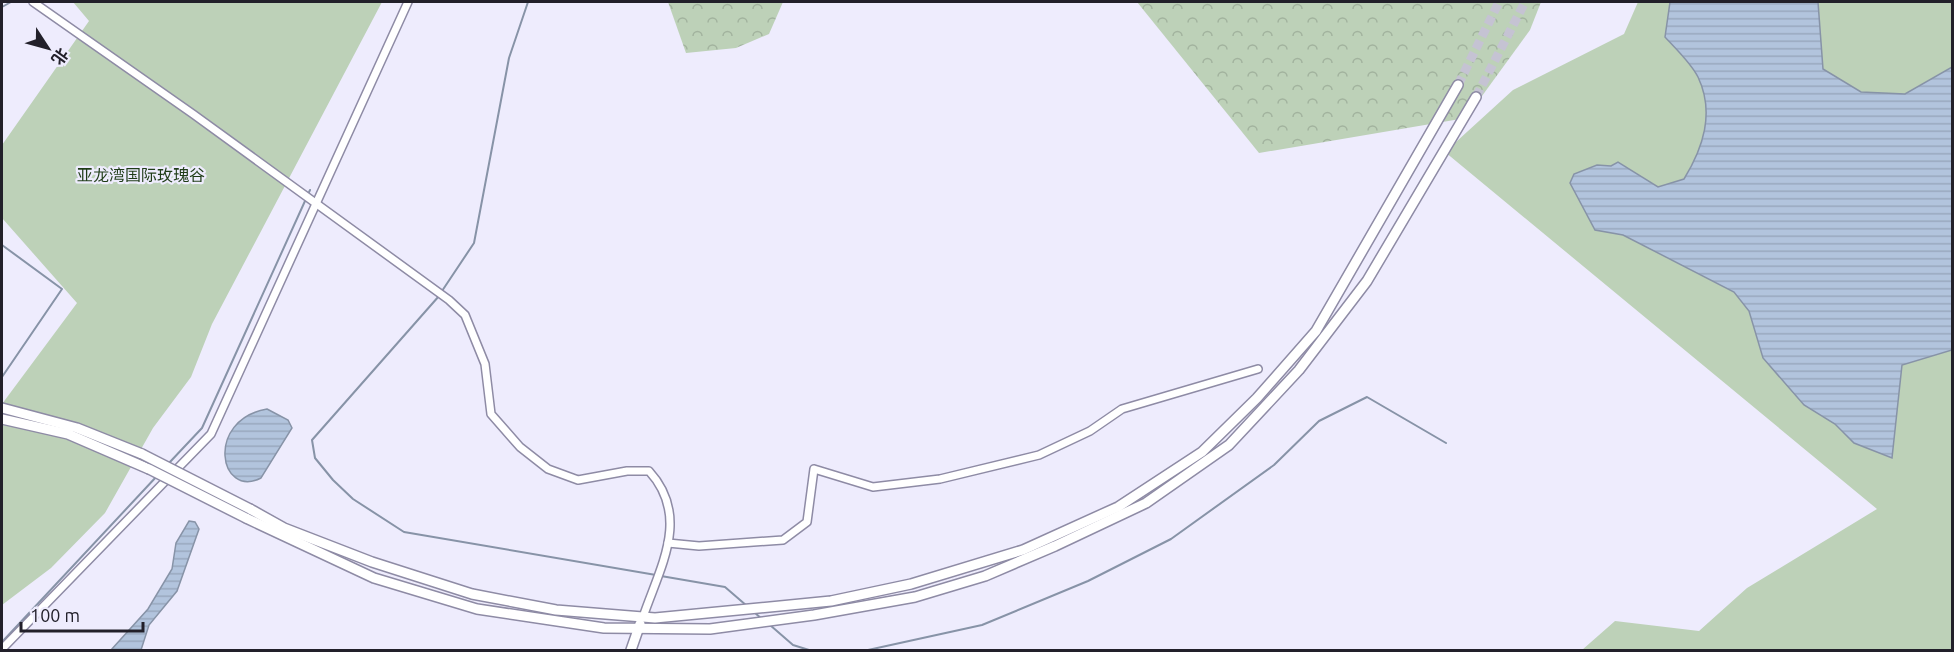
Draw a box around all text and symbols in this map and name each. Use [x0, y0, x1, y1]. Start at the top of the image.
north arrow [18, 18, 78, 78]
text: 北 [48, 45, 72, 69]
park label: 亚龙湾国际玫瑰谷 [77, 166, 205, 184]
scale bar [21, 595, 142, 633]
text: 100 m [30, 605, 80, 625]

